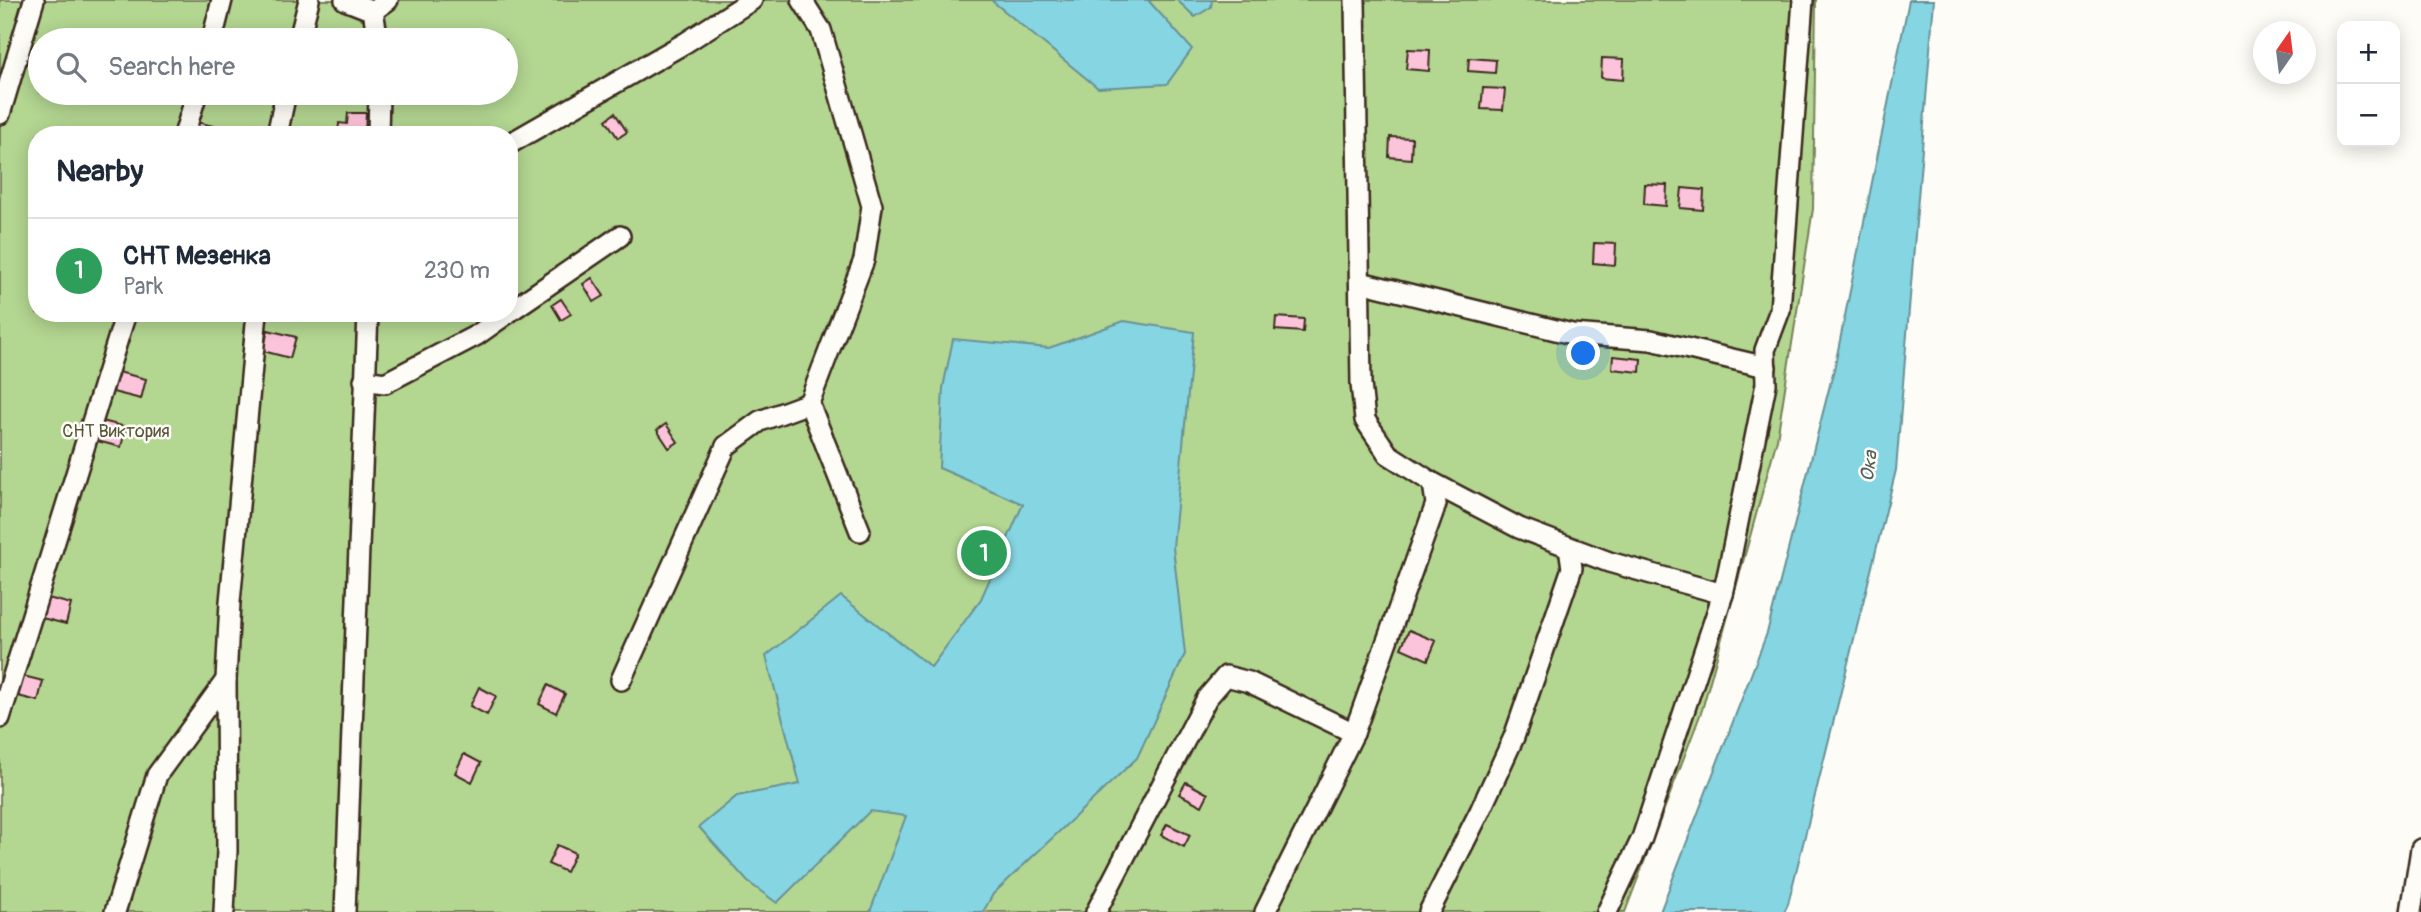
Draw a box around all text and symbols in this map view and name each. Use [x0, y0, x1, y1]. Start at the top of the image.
north arrow [2253, 21, 2316, 84]
map controls [2337, 21, 2400, 147]
button: + [2337, 21, 2400, 84]
search box [28, 28, 518, 105]
icon: search [52, 48, 90, 86]
text: Search here [108, 51, 235, 83]
button: − [2337, 84, 2400, 147]
text: Nearby [56, 153, 143, 190]
text: СНТ Мезенка [123, 240, 271, 272]
text: 1 [75, 256, 84, 285]
text: 230 m [424, 256, 490, 285]
text: Park [123, 272, 163, 301]
your location [1566, 336, 1600, 370]
park label: СНТ Виктория [62, 420, 170, 443]
water label: Ока [1855, 448, 1883, 483]
pin: 1 [961, 527, 1007, 579]

